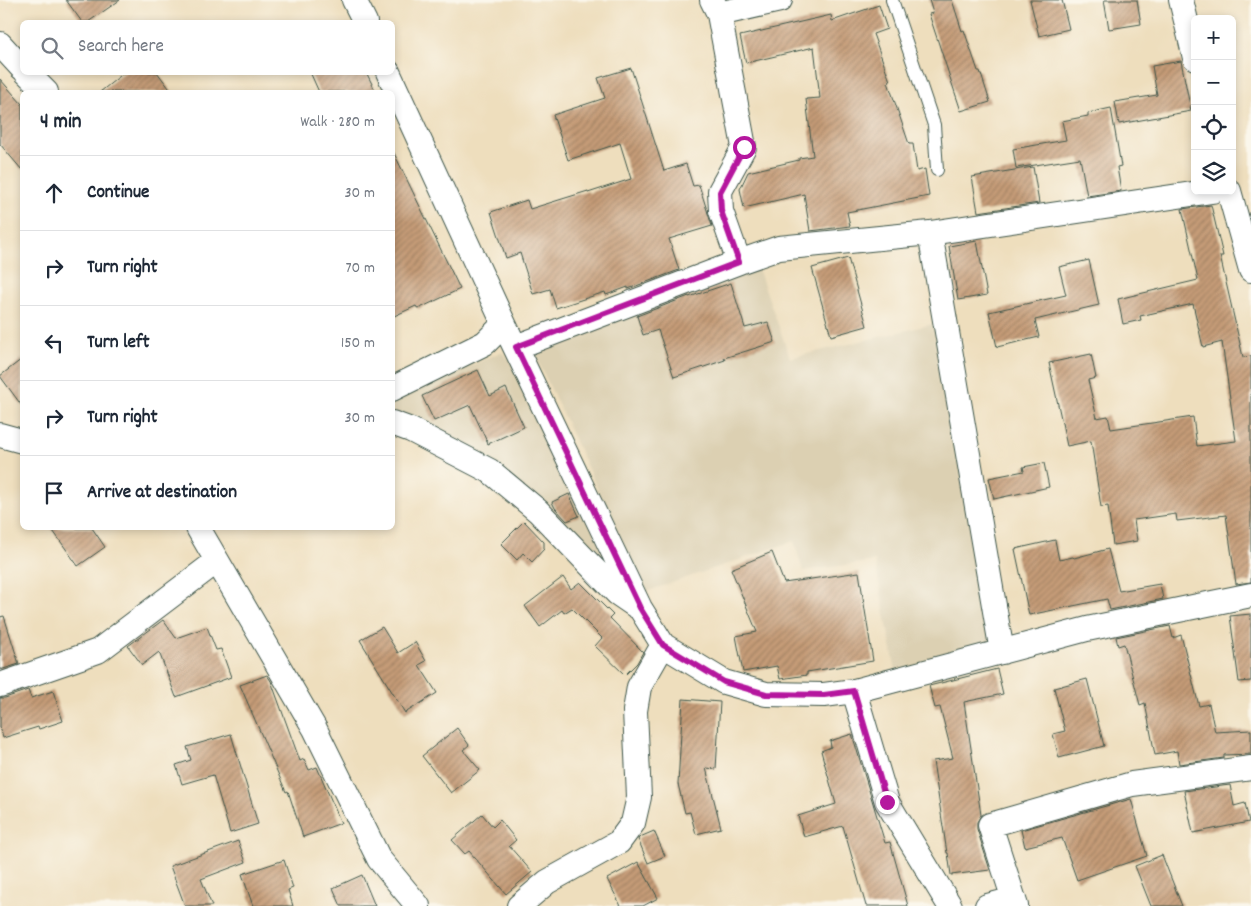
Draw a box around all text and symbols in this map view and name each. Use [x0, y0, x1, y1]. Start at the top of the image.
map controls [1191, 15, 1236, 195]
button: + [1191, 15, 1236, 60]
search box [20, 20, 395, 75]
icon: search [38, 34, 66, 62]
text: Search here [78, 34, 164, 61]
button: − [1191, 60, 1236, 105]
button: locate [1191, 105, 1236, 150]
text: 4 min [40, 108, 82, 138]
text: Walk · 280 m [300, 111, 375, 134]
route start [733, 136, 756, 159]
button: layers [1191, 150, 1236, 195]
icon: ahead [40, 179, 68, 207]
text: Continue [87, 180, 149, 207]
text: 30 m [345, 182, 375, 205]
icon: right [40, 254, 68, 282]
text: Turn right [87, 255, 158, 282]
text: 70 m [345, 257, 375, 280]
icon: left [40, 329, 68, 357]
text: Turn left [87, 330, 150, 357]
text: 150 m [341, 332, 375, 355]
icon: right [40, 404, 68, 432]
text: Turn right [87, 405, 158, 432]
text: 30 m [345, 407, 375, 430]
icon: arrive [40, 479, 68, 507]
text: Arrive at destination [87, 480, 237, 507]
route end [876, 791, 899, 814]

